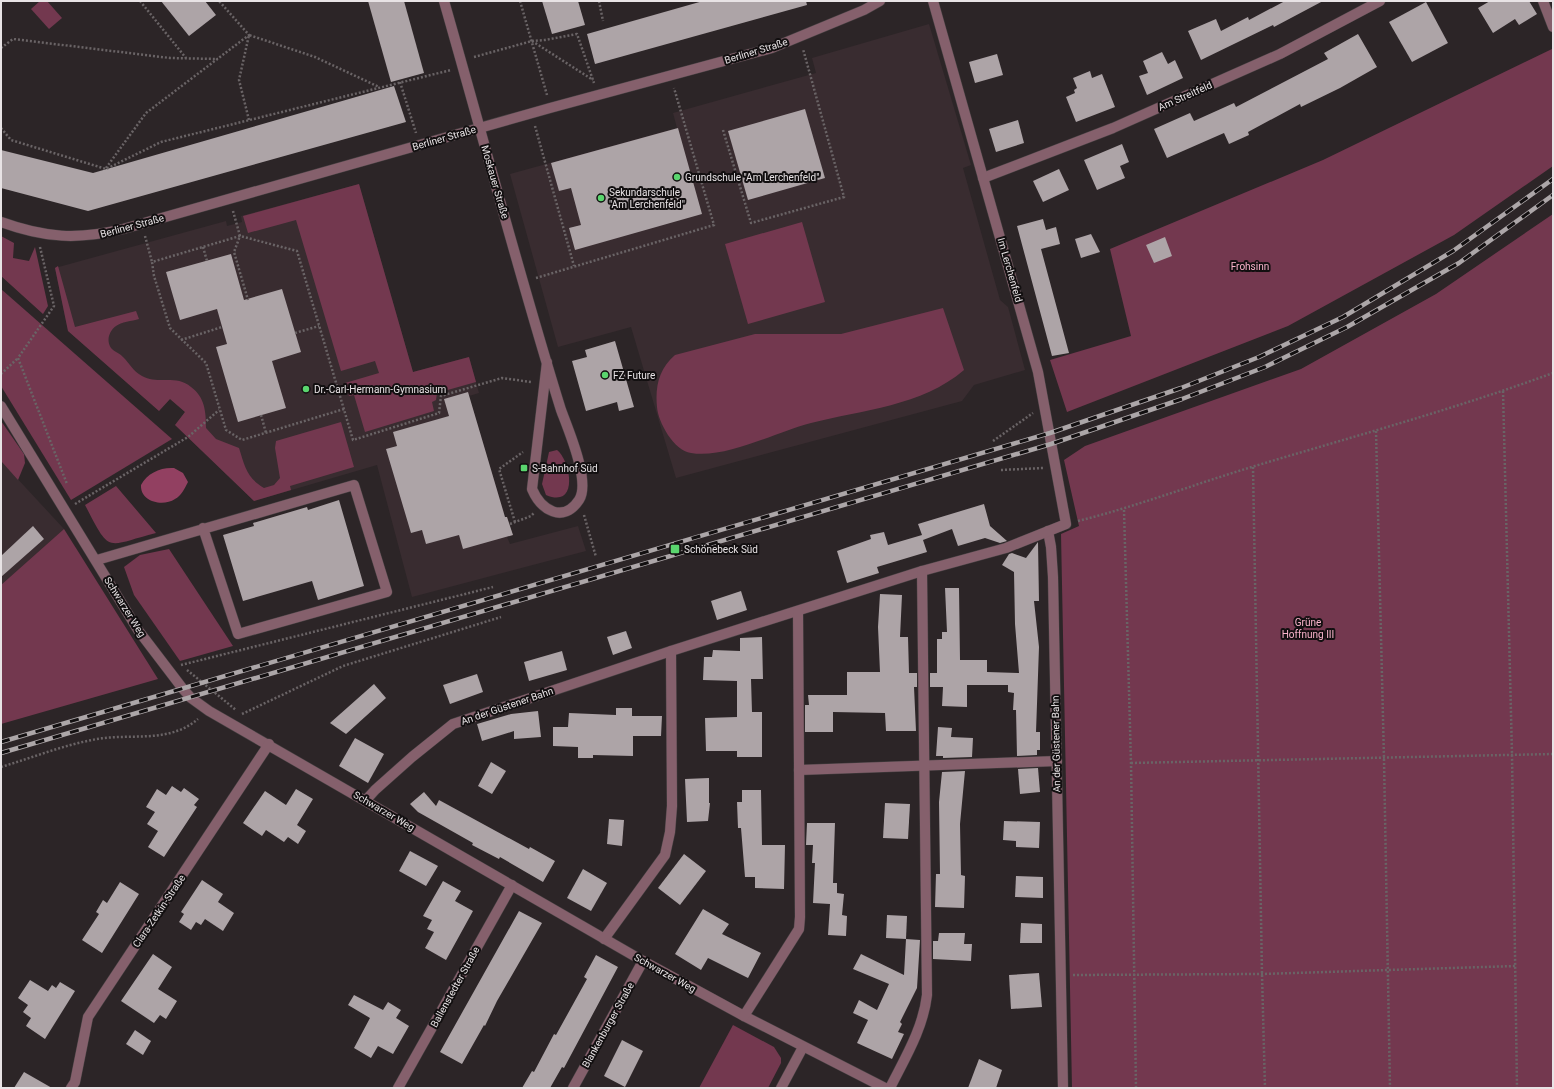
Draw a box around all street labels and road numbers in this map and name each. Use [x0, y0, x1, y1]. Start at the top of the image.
street label: Berliner Straße [723, 36, 789, 66]
street label: Am Streitfeld [1156, 79, 1214, 113]
street label: Berliner Straße [411, 124, 477, 152]
street label: Moskauer Straße [479, 144, 511, 220]
street label: Berliner Straße [99, 212, 165, 240]
street label: Im Lerchenfeld [996, 237, 1024, 303]
street label: Schwarzer Weg [102, 575, 148, 639]
street label: An der Güstener Bahn [459, 685, 555, 727]
street label: An der Güstener Bahn [1050, 696, 1062, 792]
street label: Schwarzer Weg [351, 789, 417, 833]
street label: Clara-Zetkin-Straße [131, 873, 187, 949]
street label: Ballenstedter Straße [428, 945, 482, 1029]
street label: Schwarzer Weg [632, 952, 698, 994]
street label: Blankenburger Straße [580, 980, 636, 1070]

